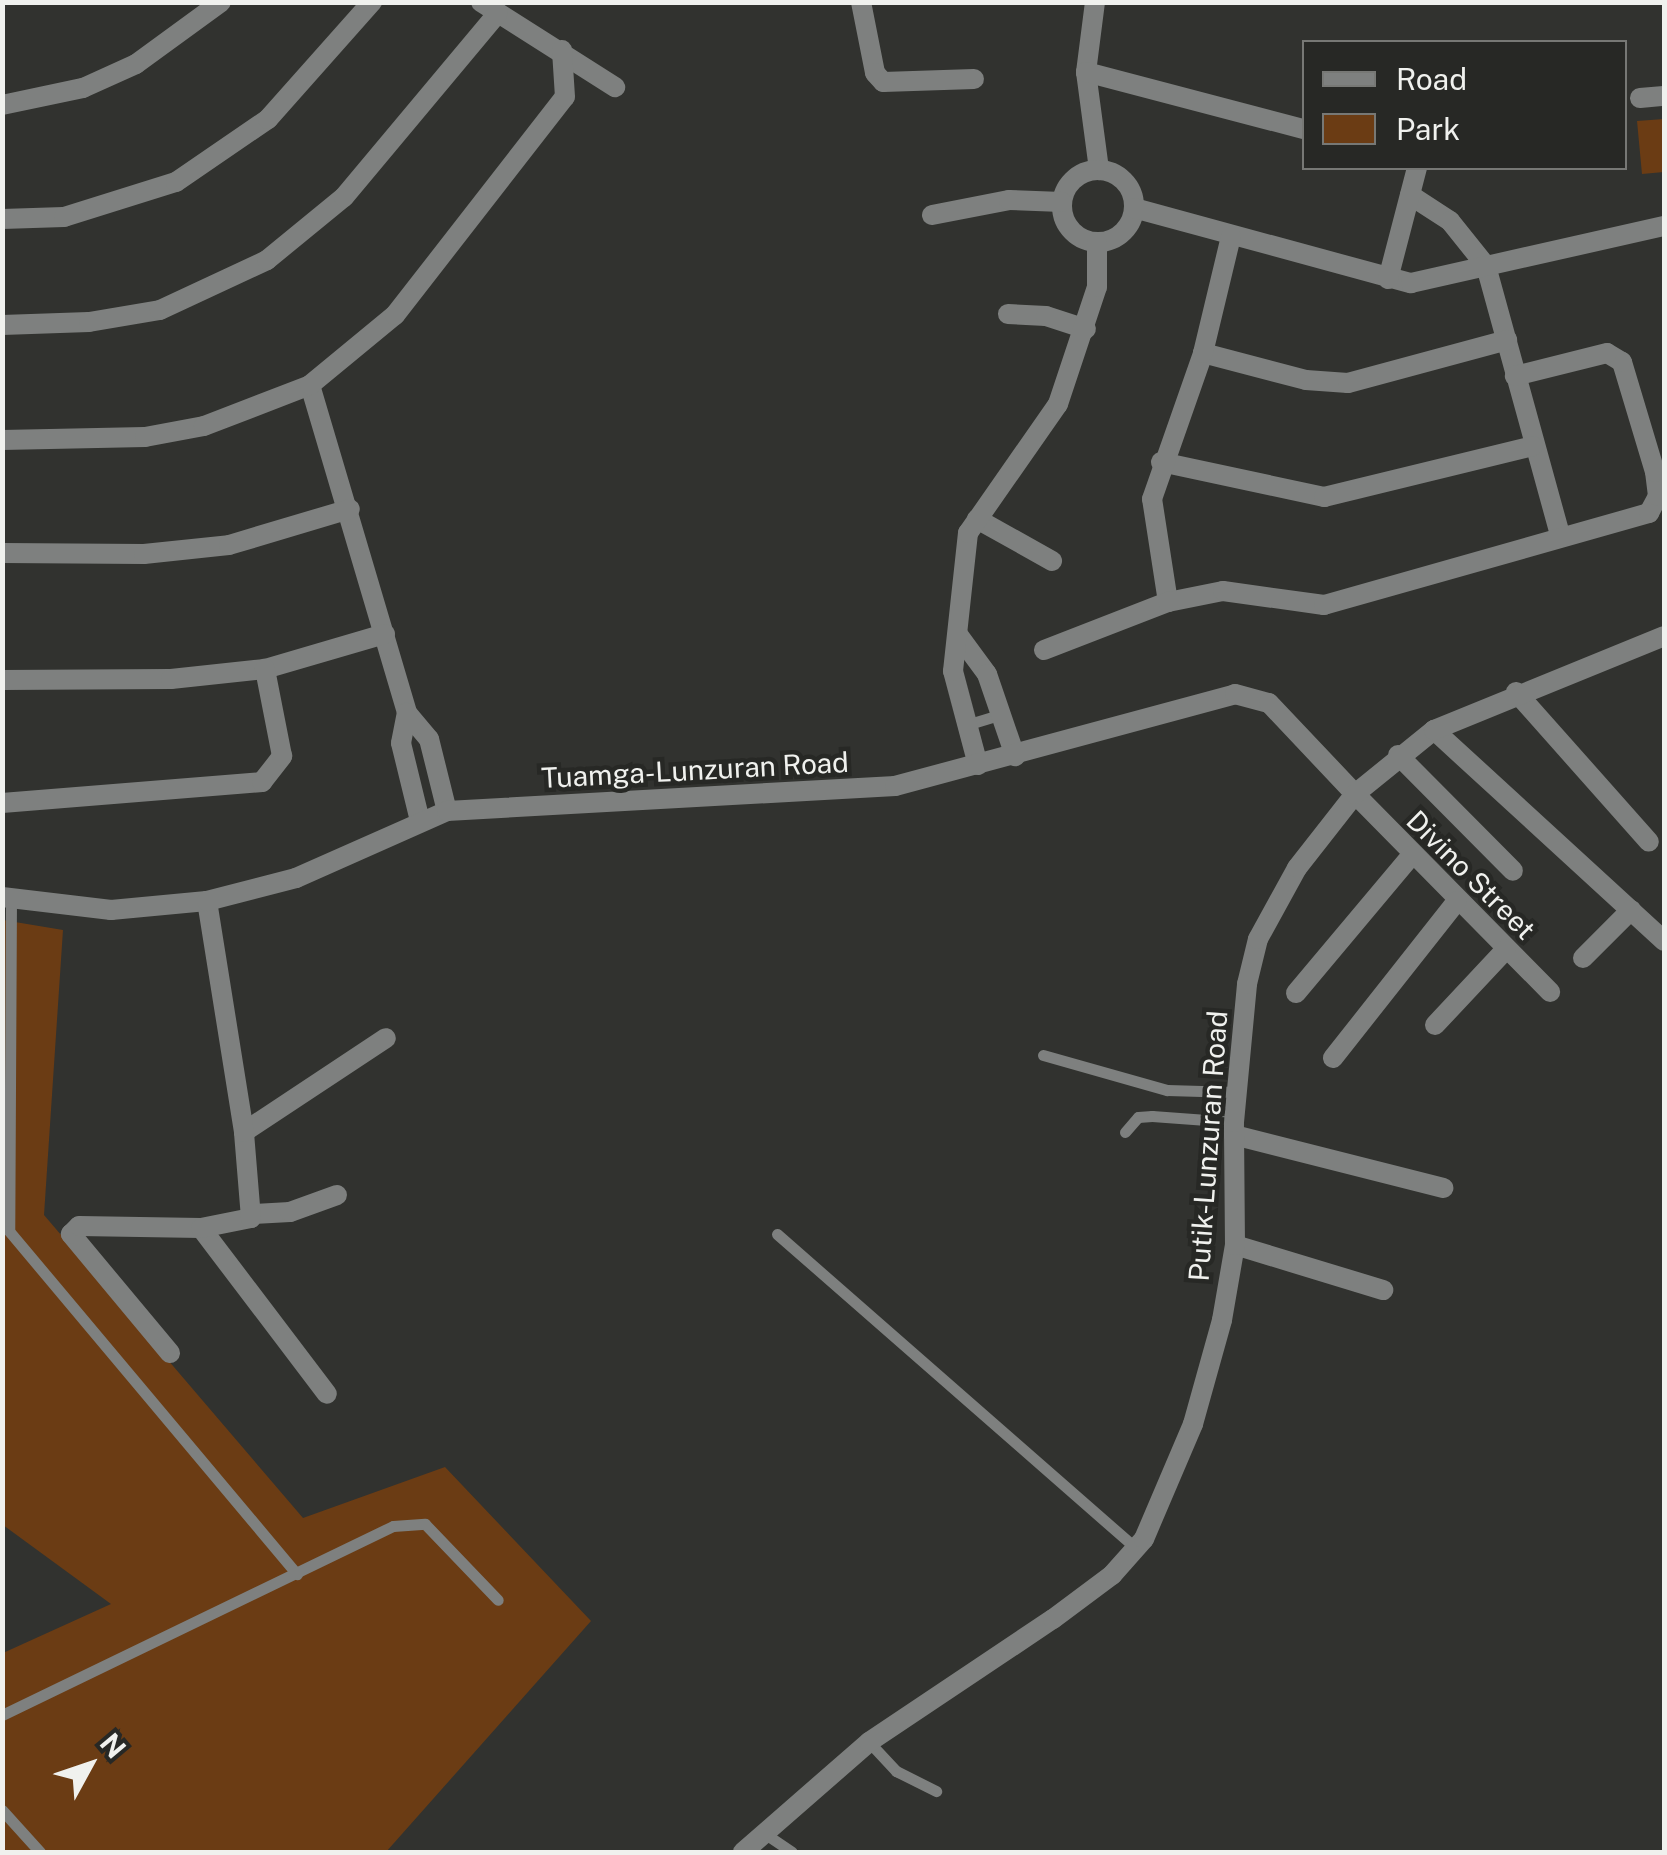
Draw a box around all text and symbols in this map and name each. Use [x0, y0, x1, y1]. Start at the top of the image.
legend [1302, 40, 1627, 170]
text: Road [1396, 61, 1467, 97]
text: Park [1396, 111, 1460, 147]
street label: Tuamga-Lunzuran Road [540, 745, 850, 795]
street label: Divino Street [1400, 804, 1542, 946]
street label: Putik-Lunzuran Road [1182, 1010, 1234, 1282]
north arrow [40, 1715, 140, 1815]
text: N [94, 1726, 133, 1764]

